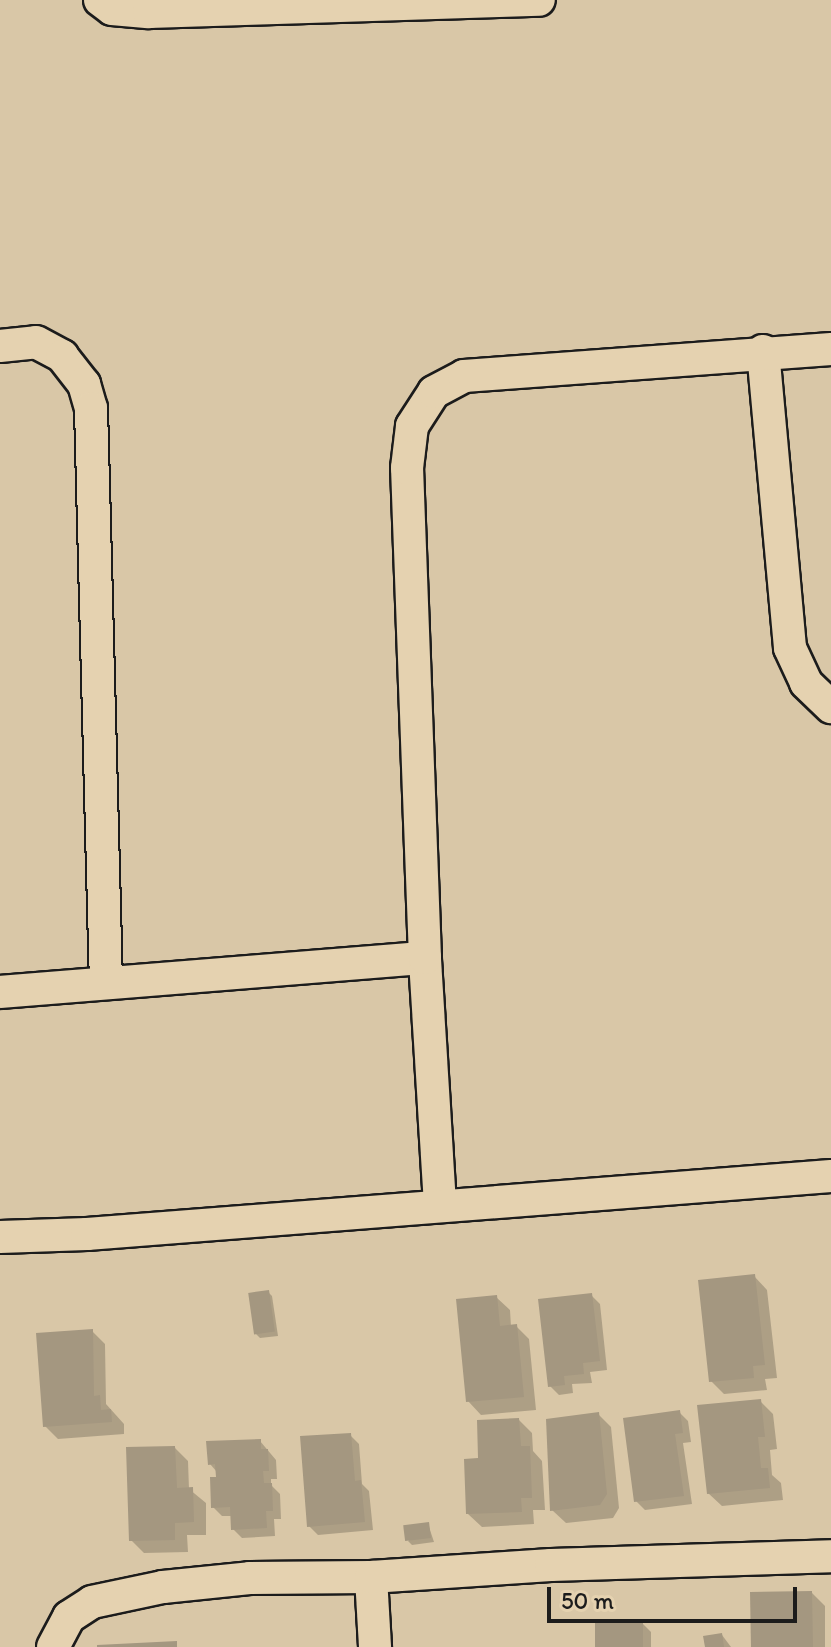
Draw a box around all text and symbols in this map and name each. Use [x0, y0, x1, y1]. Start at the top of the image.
scale bar [551, 1571, 801, 1621]
text: 50 m [561, 1586, 614, 1615]

